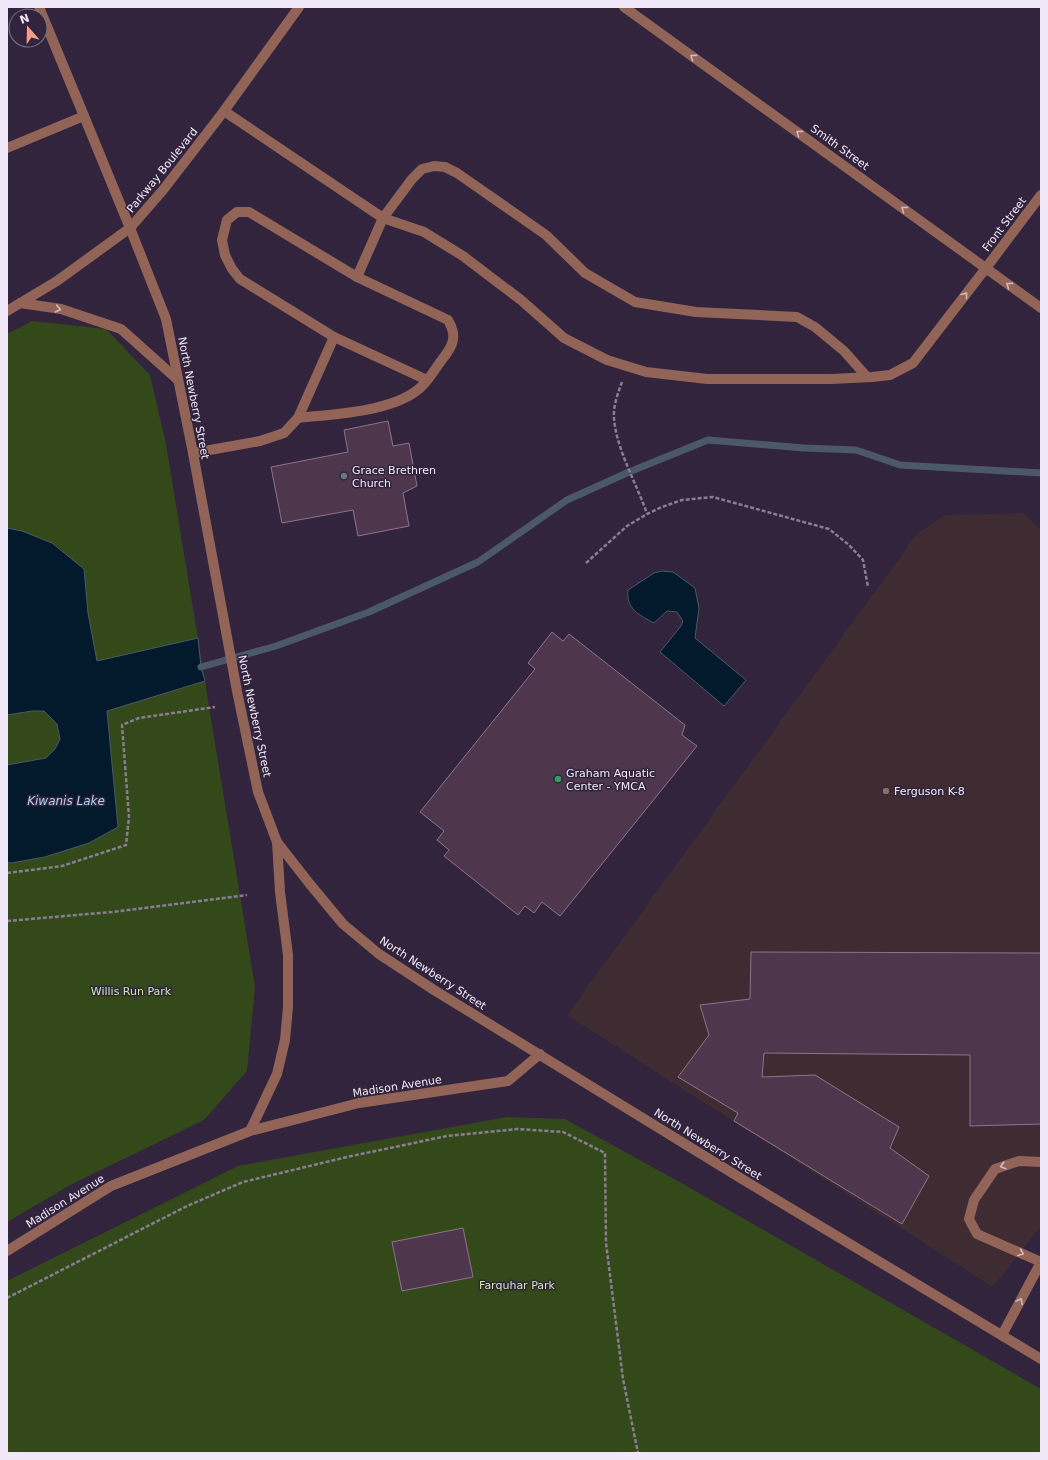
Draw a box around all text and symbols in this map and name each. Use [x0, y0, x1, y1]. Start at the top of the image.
north arrow [8, 8, 48, 48]
text: N [18, 11, 31, 27]
one-way arrow [690, 54, 697, 62]
street label: Smith Street [808, 122, 872, 173]
street label: Parkway Boulevard [124, 125, 201, 215]
one-way arrow [796, 130, 803, 137]
street label: Front Street [980, 194, 1029, 254]
one-way arrow [901, 206, 908, 213]
one-way arrow [1007, 282, 1014, 289]
one-way arrow [960, 293, 967, 300]
one-way arrow [55, 305, 61, 313]
street label: North Newberry Street [175, 336, 212, 461]
place label: Grace Brethren Church [352, 464, 436, 490]
marker: Grace Brethren Church [339, 471, 349, 481]
street label: North Newberry Street [235, 654, 274, 779]
place label: Graham Aquatic Center - YMCA [566, 767, 655, 793]
marker: Graham Aquatic Center - YMCA [553, 774, 563, 784]
place label: Ferguson K-8 [894, 785, 965, 798]
marker: Ferguson K-8 [881, 786, 891, 796]
water label: Kiwanis Lake [27, 794, 105, 808]
street label: North Newberry Street [377, 934, 489, 1013]
park label: Willis Run Park [91, 985, 172, 998]
street label: Madison Avenue [352, 1073, 443, 1100]
street label: North Newberry Street [652, 1106, 764, 1183]
one-way arrow [1000, 1161, 1007, 1170]
street label: Madison Avenue [24, 1172, 107, 1231]
one-way arrow [1017, 1249, 1024, 1257]
park label: Farquhar Park [479, 1279, 556, 1292]
one-way arrow [1015, 1298, 1023, 1305]

